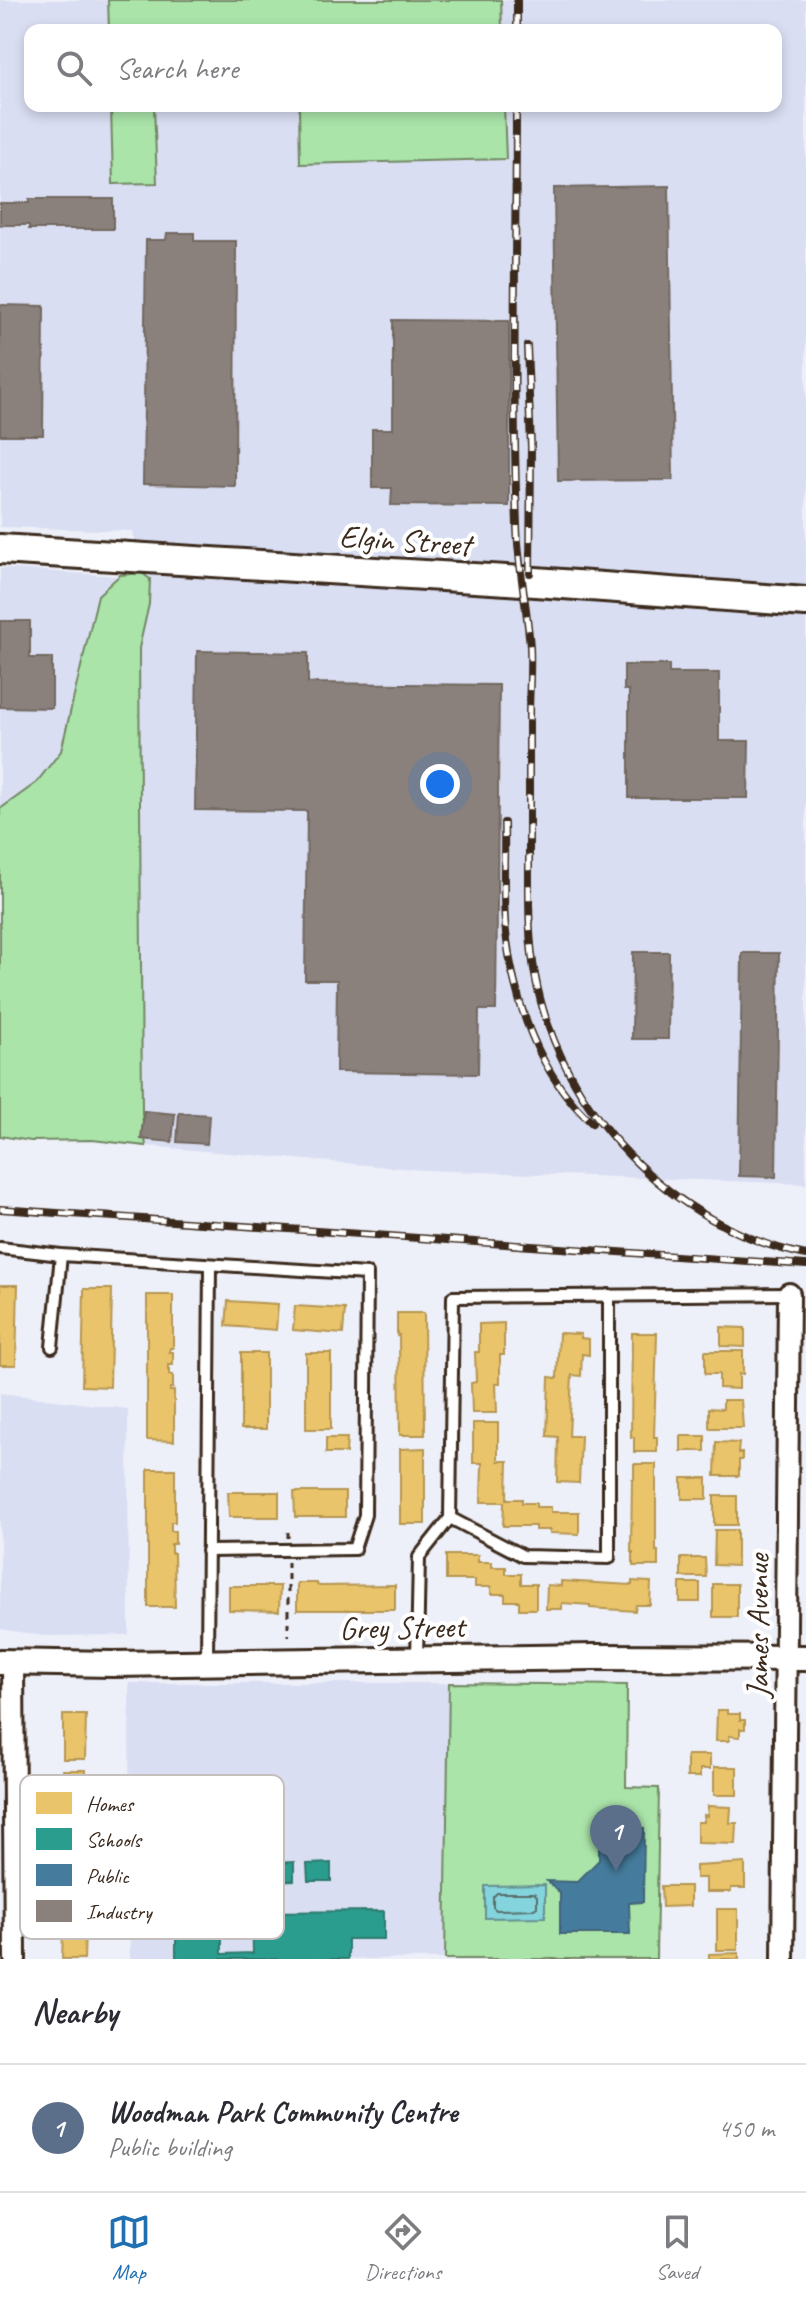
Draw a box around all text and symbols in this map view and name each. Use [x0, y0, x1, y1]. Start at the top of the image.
search box [24, 24, 782, 112]
icon: search [52, 46, 96, 90]
text: Search here [116, 49, 238, 87]
street label: Elgin Street [338, 515, 476, 566]
your location [420, 764, 460, 804]
street label: James Avenue [737, 1551, 778, 1700]
street label: Grey Street [339, 1606, 468, 1649]
legend [20, 1775, 284, 1939]
text: Homes [86, 1790, 135, 1818]
pin: 1 [590, 1805, 642, 1871]
text: Schools [86, 1826, 143, 1854]
text: Public [86, 1862, 130, 1890]
text: Industry [86, 1898, 154, 1926]
text: Nearby [32, 1990, 118, 2033]
text: Woodman Park Community Centre [108, 2093, 458, 2131]
text: 1 [52, 2112, 64, 2145]
text: 450 m [718, 2112, 774, 2145]
text: Public building [108, 2131, 231, 2164]
tab: Map [107, 2210, 151, 2286]
tab: Directions [365, 2210, 441, 2286]
tab: Saved [655, 2210, 699, 2286]

